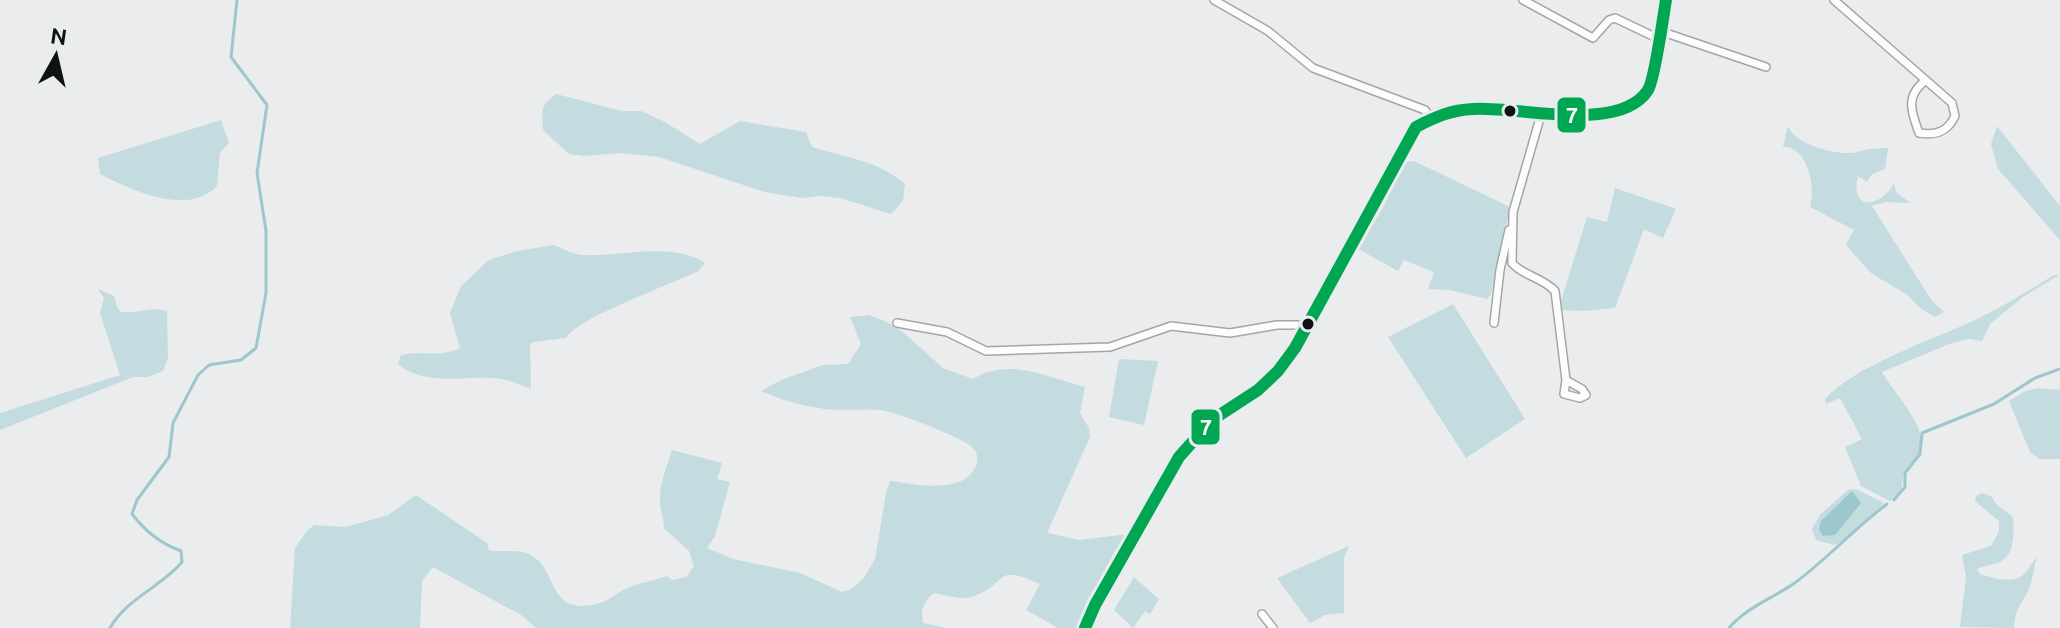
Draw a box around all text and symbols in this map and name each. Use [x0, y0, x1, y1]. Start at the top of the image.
north arrow [16, 16, 96, 96]
text: N [49, 22, 69, 49]
line badge: 7 [1556, 96, 1587, 134]
text: 7 [1566, 102, 1578, 127]
unlabelled marker [1502, 103, 1518, 119]
unlabelled marker [1300, 316, 1316, 332]
line badge: 7 [1190, 408, 1221, 446]
text: 7 [1200, 414, 1212, 439]

